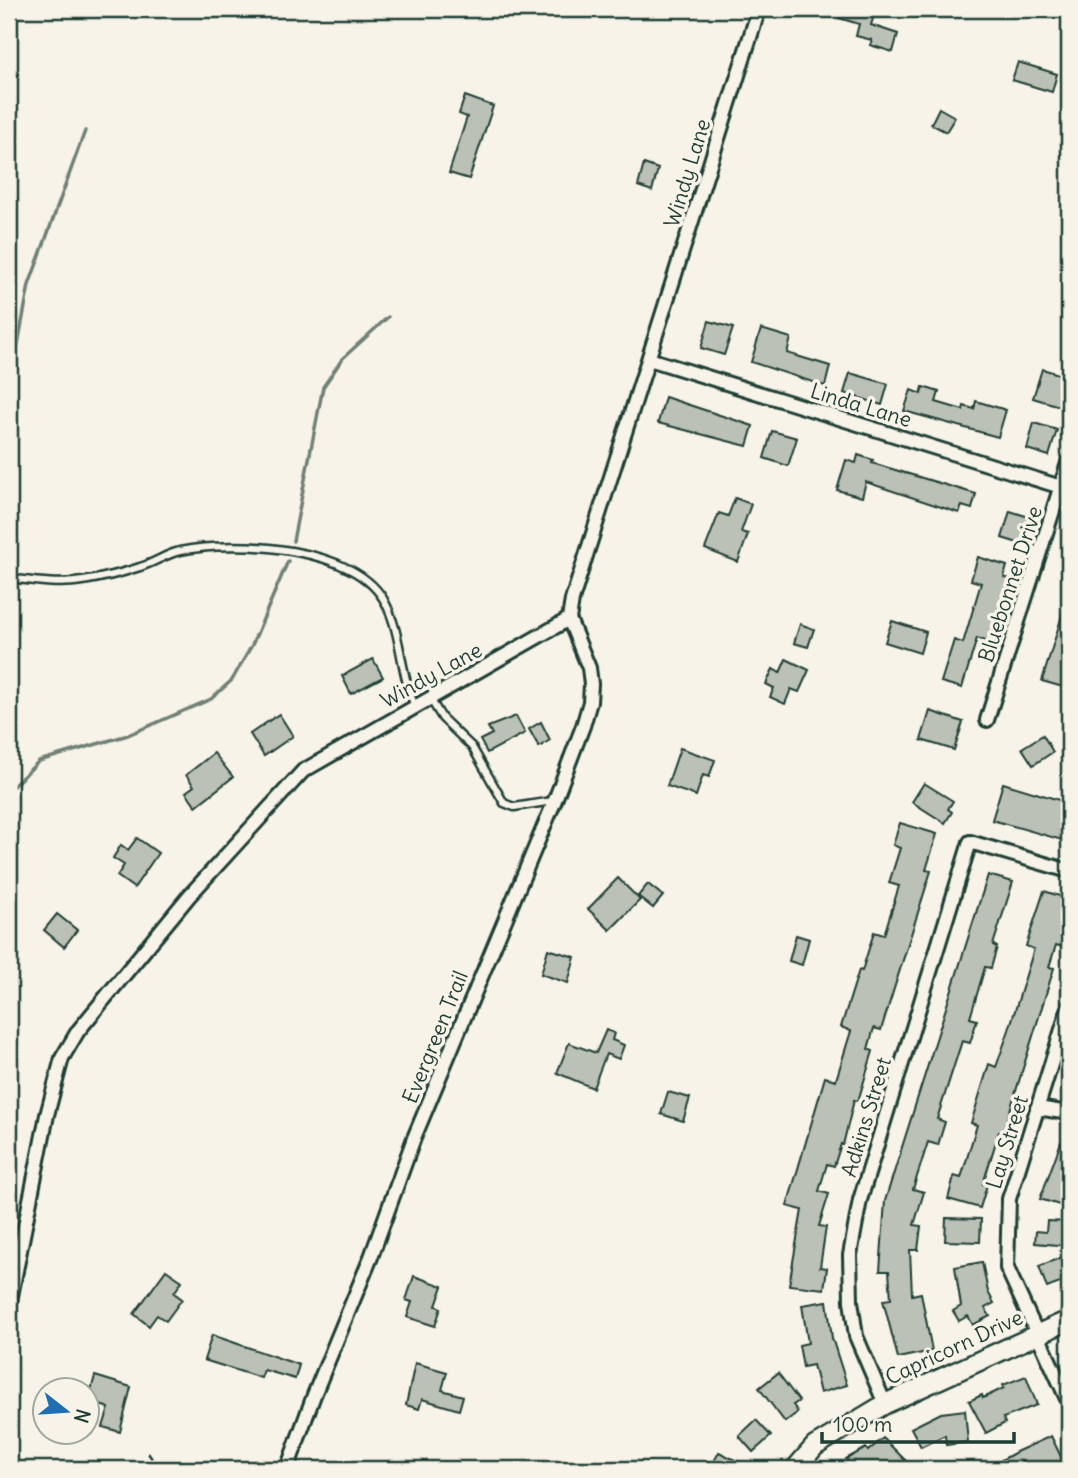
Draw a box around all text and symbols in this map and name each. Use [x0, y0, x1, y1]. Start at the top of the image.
street label: Windy Lane [658, 116, 716, 230]
street label: Linda Lane [807, 377, 915, 433]
street label: Bluebonnet Drive [972, 502, 1048, 666]
street label: Windy Lane [375, 636, 487, 714]
street label: Evergreen Trail [396, 967, 474, 1107]
street label: Adkins Street [835, 1054, 897, 1180]
street label: Lay Street [980, 1092, 1034, 1192]
street label: Capricorn Drive [881, 1303, 1027, 1391]
north arrow [32, 1376, 102, 1446]
scale bar [822, 1401, 1015, 1445]
text: N [69, 1406, 96, 1426]
text: 100 m [833, 1411, 892, 1438]

